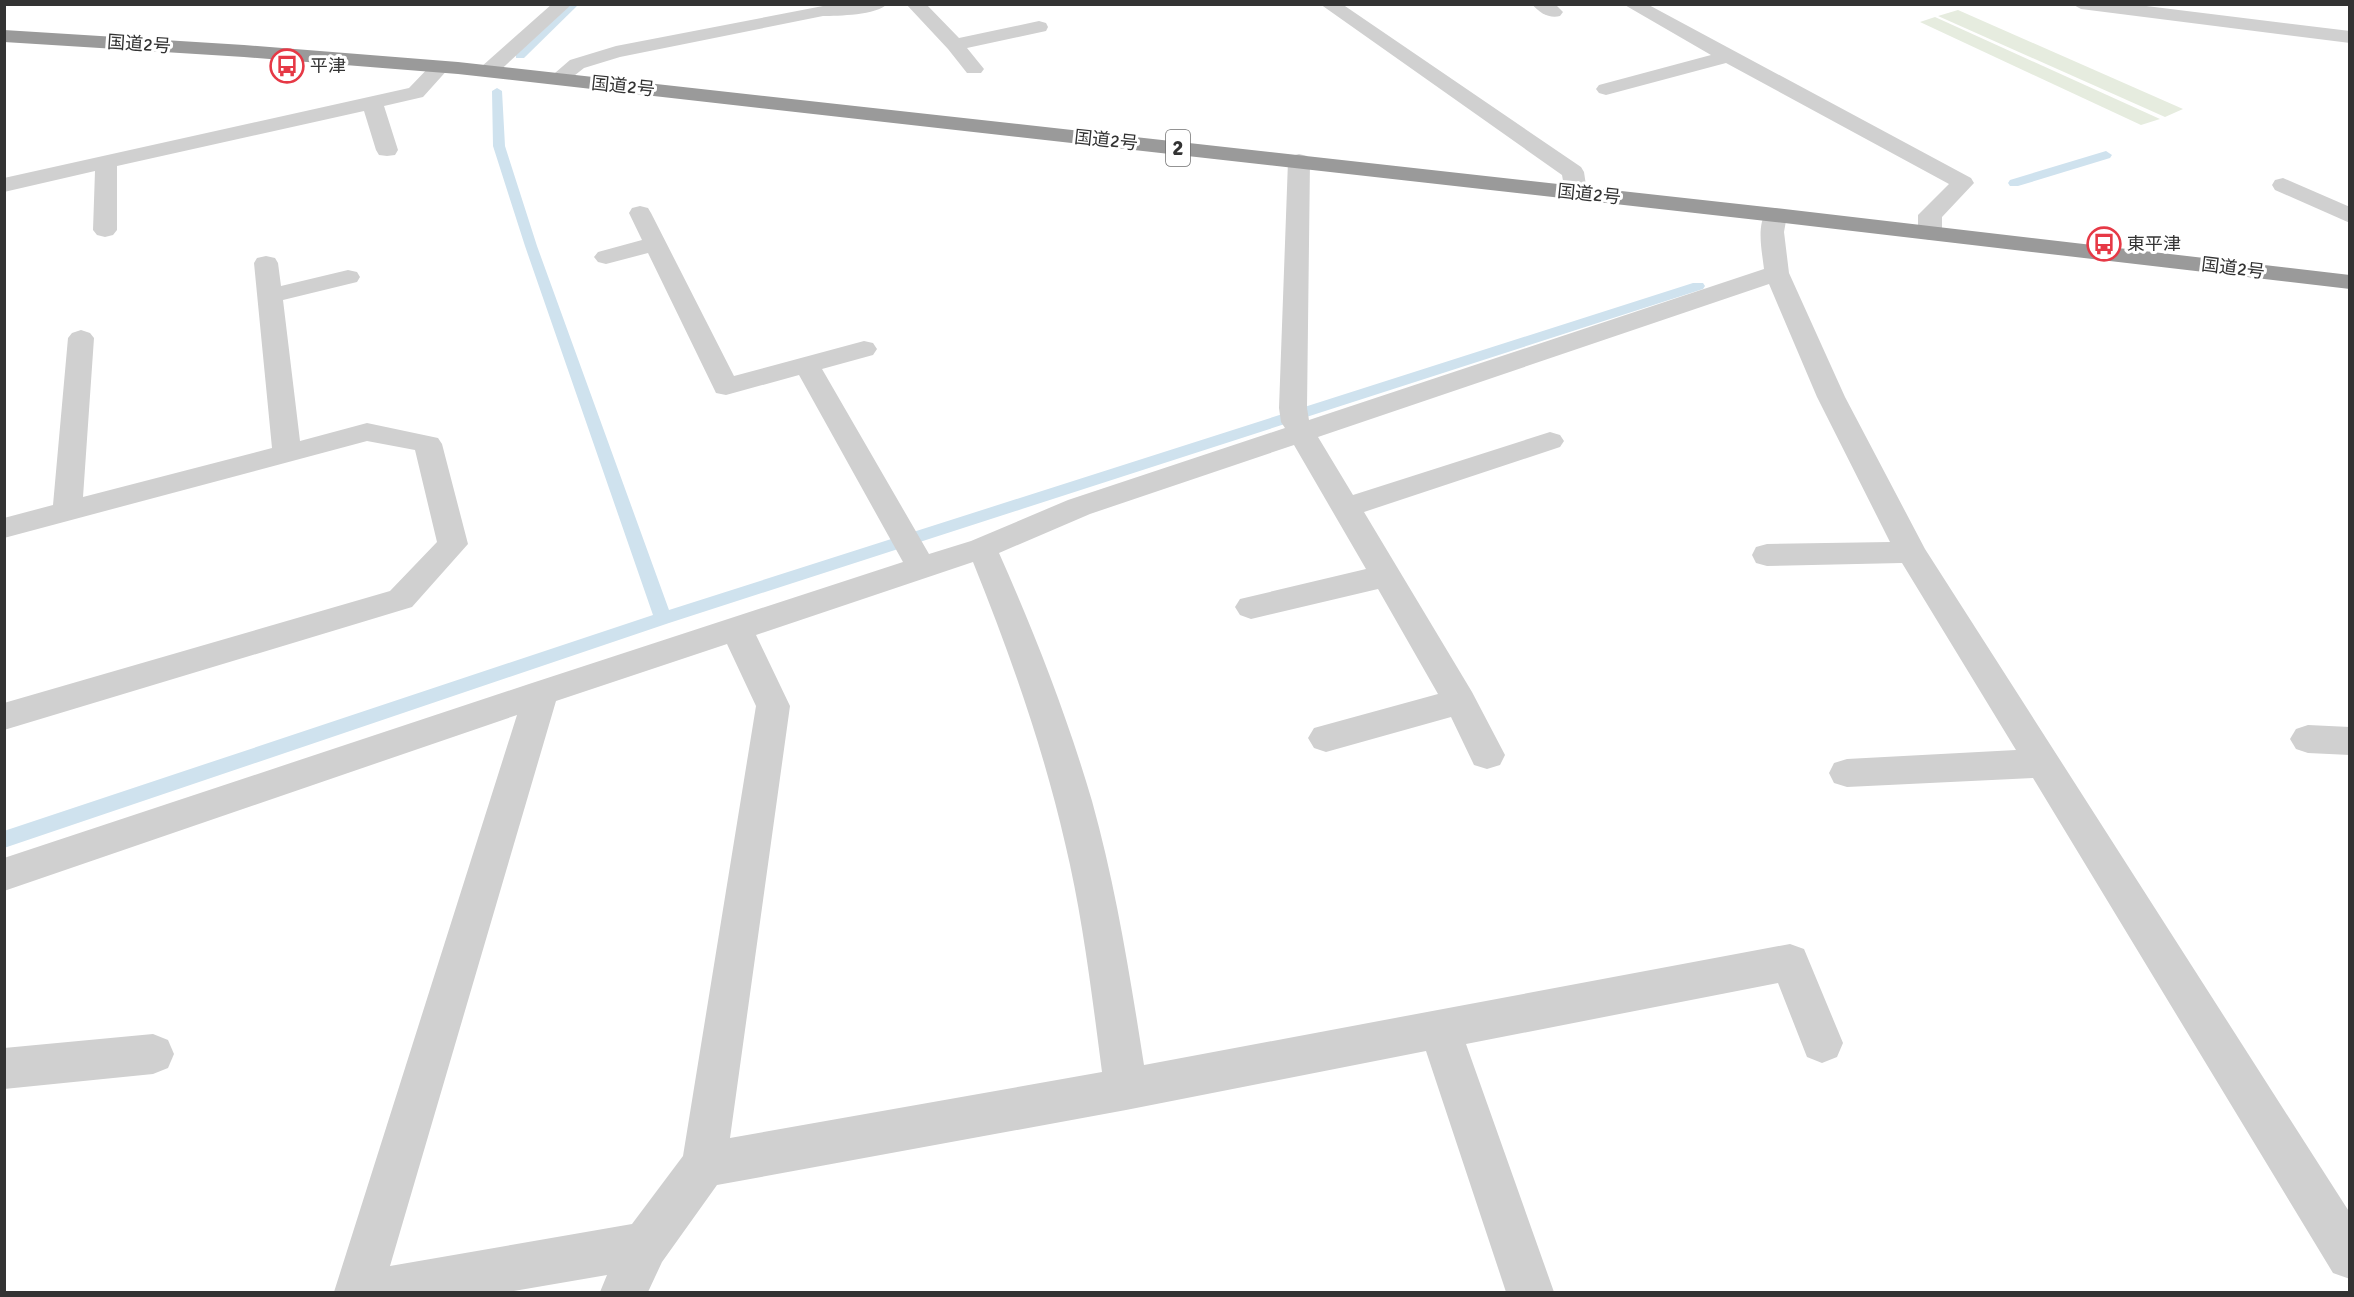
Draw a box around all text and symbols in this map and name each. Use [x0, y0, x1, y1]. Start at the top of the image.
street label: 国道2号 [106, 31, 172, 57]
bus stop icon: 平津 [269, 48, 305, 84]
place label: 平津 [310, 55, 346, 77]
street label: 国道2号 [590, 72, 656, 100]
street label: 国道2号 [1073, 126, 1139, 154]
road number: 2 [1166, 130, 1190, 166]
street label: 国道2号 [1556, 180, 1622, 208]
bus stop icon: 東平津 [2086, 226, 2122, 262]
place label: 東平津 [2127, 233, 2181, 255]
street label: 国道2号 [2200, 253, 2266, 283]

